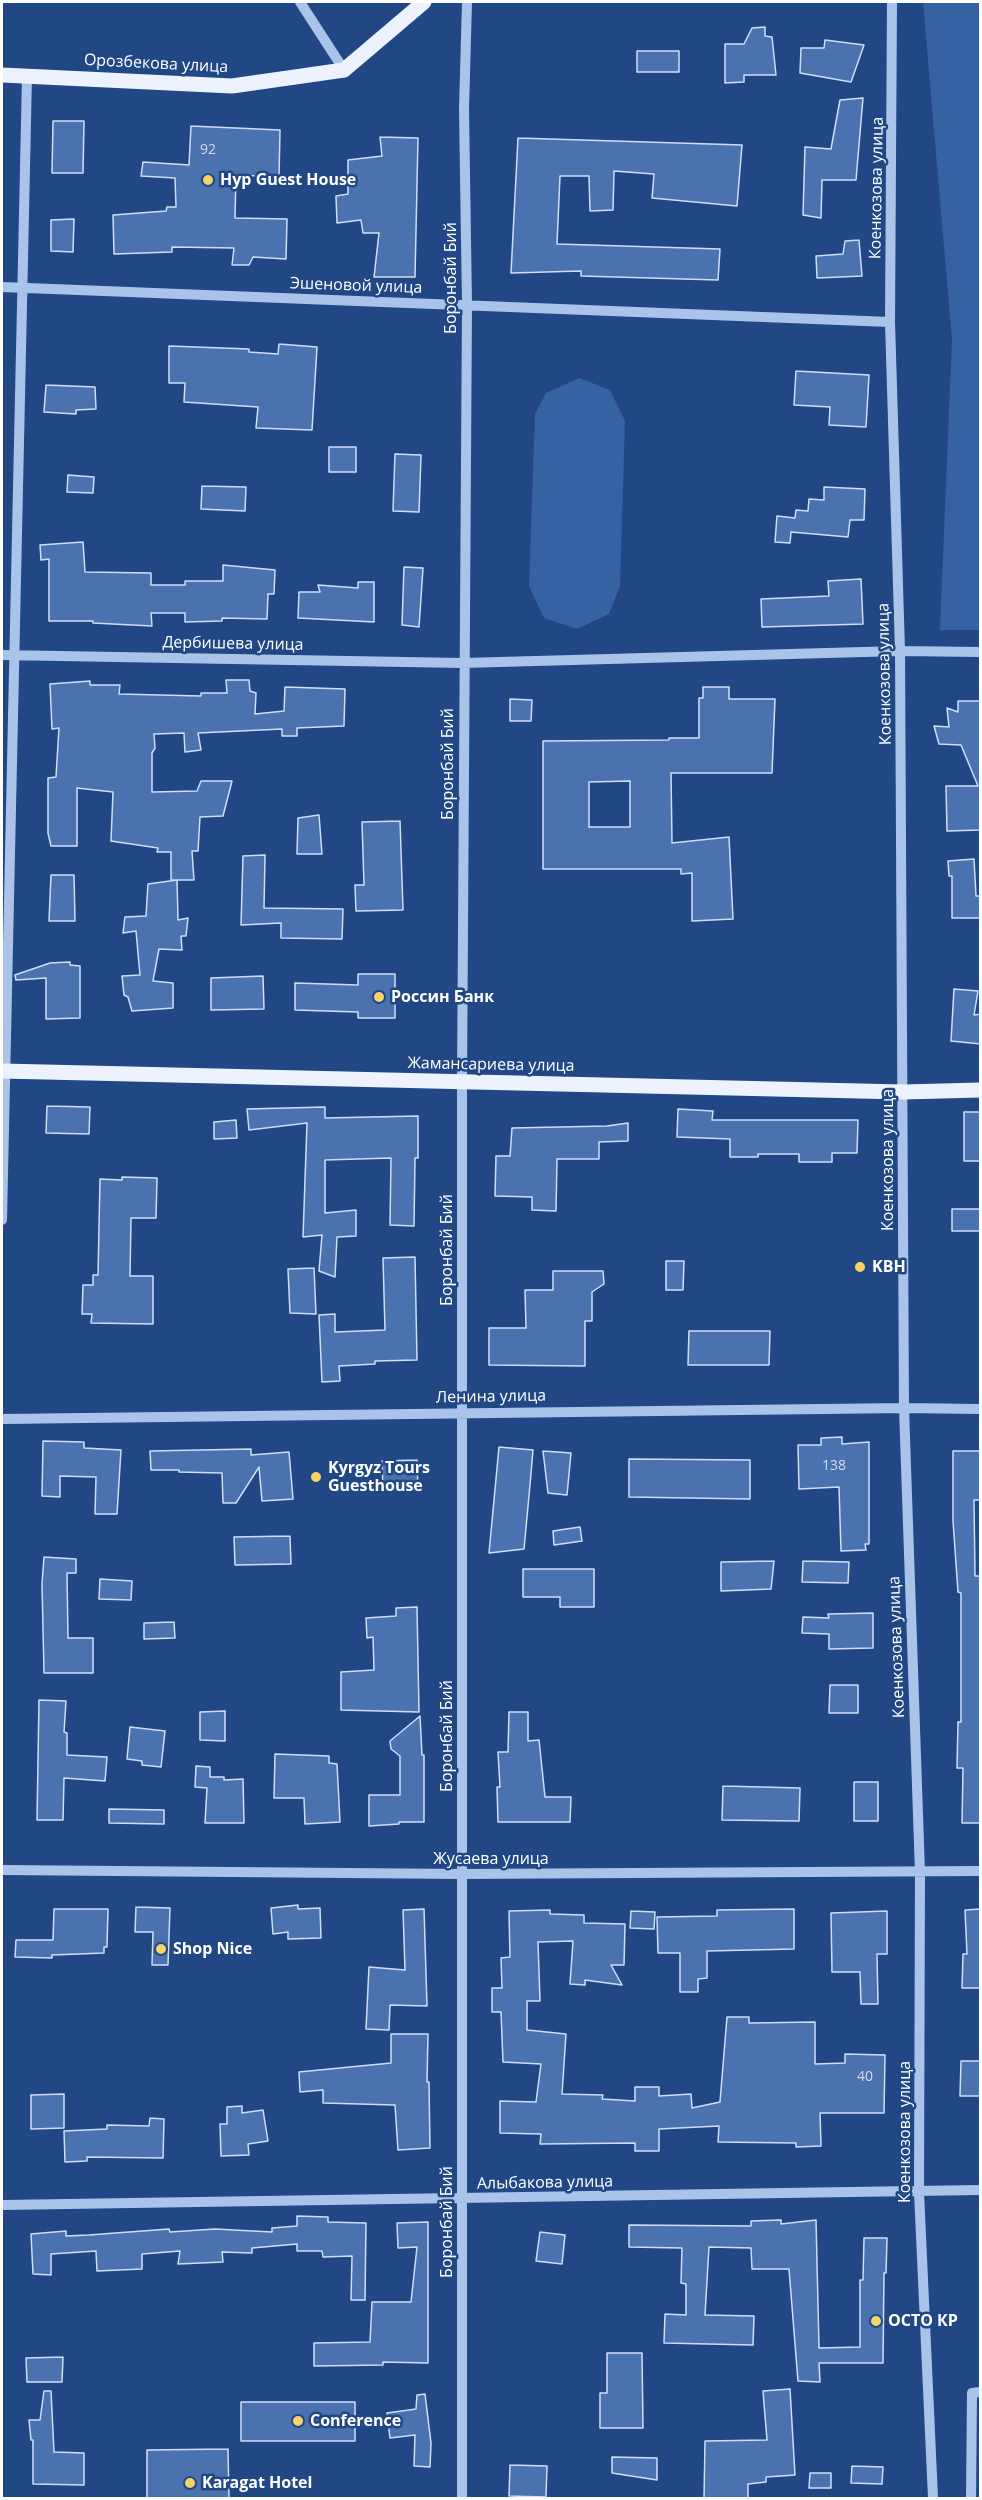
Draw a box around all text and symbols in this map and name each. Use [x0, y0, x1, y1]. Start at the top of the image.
street label: Орозбекова улица [83, 51, 229, 77]
street label: Коенкозова улица [866, 117, 888, 259]
house number: 92 [200, 142, 216, 158]
place label: Нур Guest House [220, 170, 356, 190]
marker: Нур Guest House [201, 173, 215, 187]
street label: Боронбай Бий [441, 222, 461, 334]
street label: Эшеновой улица [289, 274, 423, 298]
street label: Коенкозова улица [874, 603, 896, 745]
street label: Дербишева улица [162, 633, 304, 655]
street label: Боронбай Бий [438, 708, 458, 820]
place label: Россин Банк [391, 987, 494, 1007]
marker: Россин Банк [372, 990, 386, 1004]
street label: Жамансариева улица [407, 1054, 575, 1076]
street label: Коенкозова улица [878, 1089, 898, 1231]
street label: Боронбай Бий [437, 1194, 457, 1306]
place label: KBH [872, 1257, 906, 1277]
marker: KBH [853, 1260, 867, 1274]
street label: Ленина улица [436, 1386, 546, 1408]
place label: Kyrgyz Tours Guesthouse [328, 1458, 430, 1496]
house number: 138 [822, 1458, 846, 1474]
marker: Kyrgyz Tours Guesthouse [309, 1470, 323, 1484]
street label: Коенкозова улица [885, 1576, 909, 1718]
street label: Боронбай Бий [437, 1680, 457, 1792]
street label: Жусаева улица [433, 1849, 549, 1869]
place label: Shop Nice [173, 1939, 252, 1959]
marker: Shop Nice [154, 1942, 168, 1956]
street label: Коенкозова улица [895, 2061, 915, 2203]
house number: 40 [857, 2069, 873, 2085]
street label: Боронбай Бий [437, 2166, 457, 2278]
street label: Алыбакова улица [477, 2172, 613, 2194]
place label: ОСТО КР [888, 2311, 958, 2331]
marker: ОСТО КР [869, 2314, 883, 2328]
place label: Conference [310, 2411, 401, 2431]
marker: Conference [291, 2414, 305, 2428]
place label: Karagat Hotel [202, 2473, 312, 2493]
marker: Karagat Hotel [183, 2476, 197, 2490]

